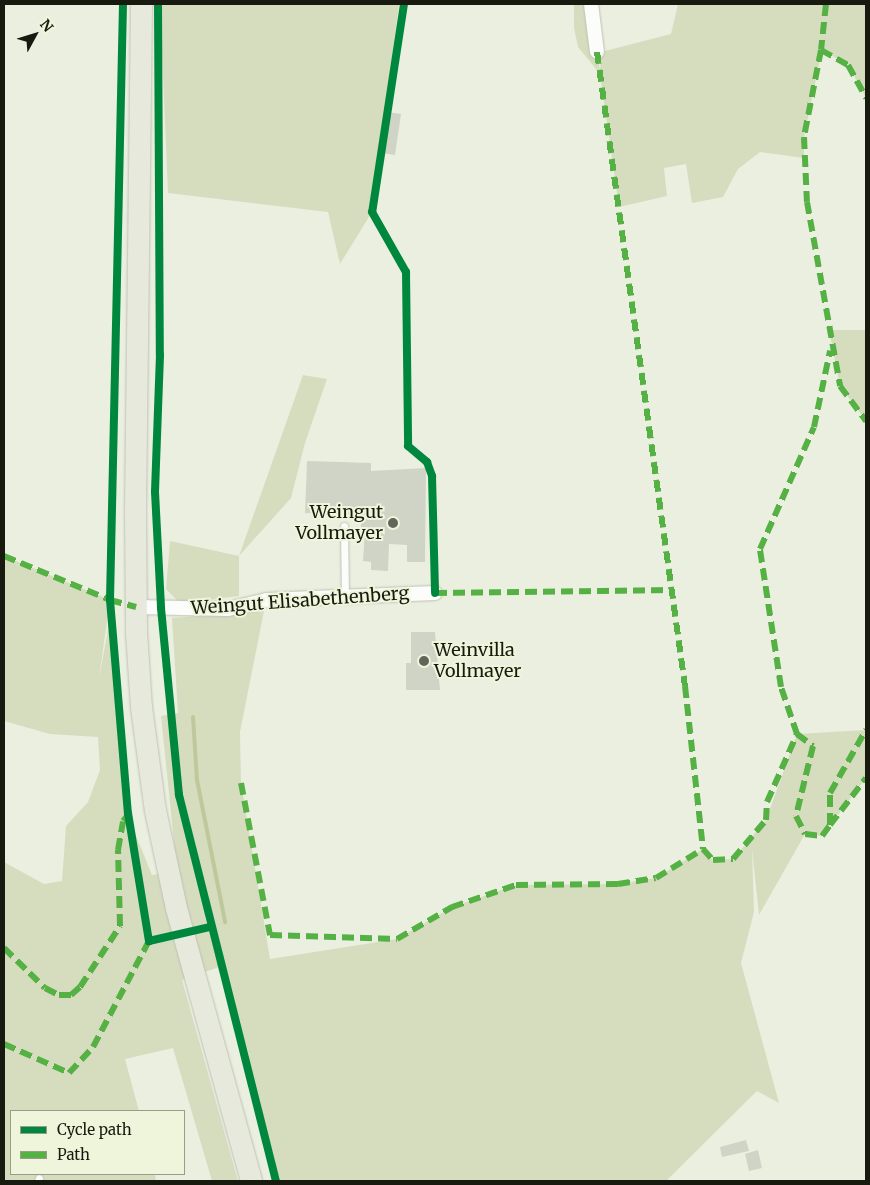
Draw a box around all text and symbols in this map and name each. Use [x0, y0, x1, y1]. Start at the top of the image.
north arrow [10, 10, 60, 60]
text: N [36, 16, 57, 36]
place label: Weingut Vollmayer [296, 502, 383, 544]
marker: Weingut Vollmayer [387, 517, 399, 529]
street label: Weingut Elisabethenberg [190, 583, 410, 619]
place label: Weinvilla Vollmayer [434, 640, 521, 682]
marker: Weinvilla Vollmayer [418, 655, 430, 667]
legend [10, 1110, 185, 1175]
text: Cycle path [57, 1120, 132, 1139]
text: Path [57, 1145, 90, 1164]

